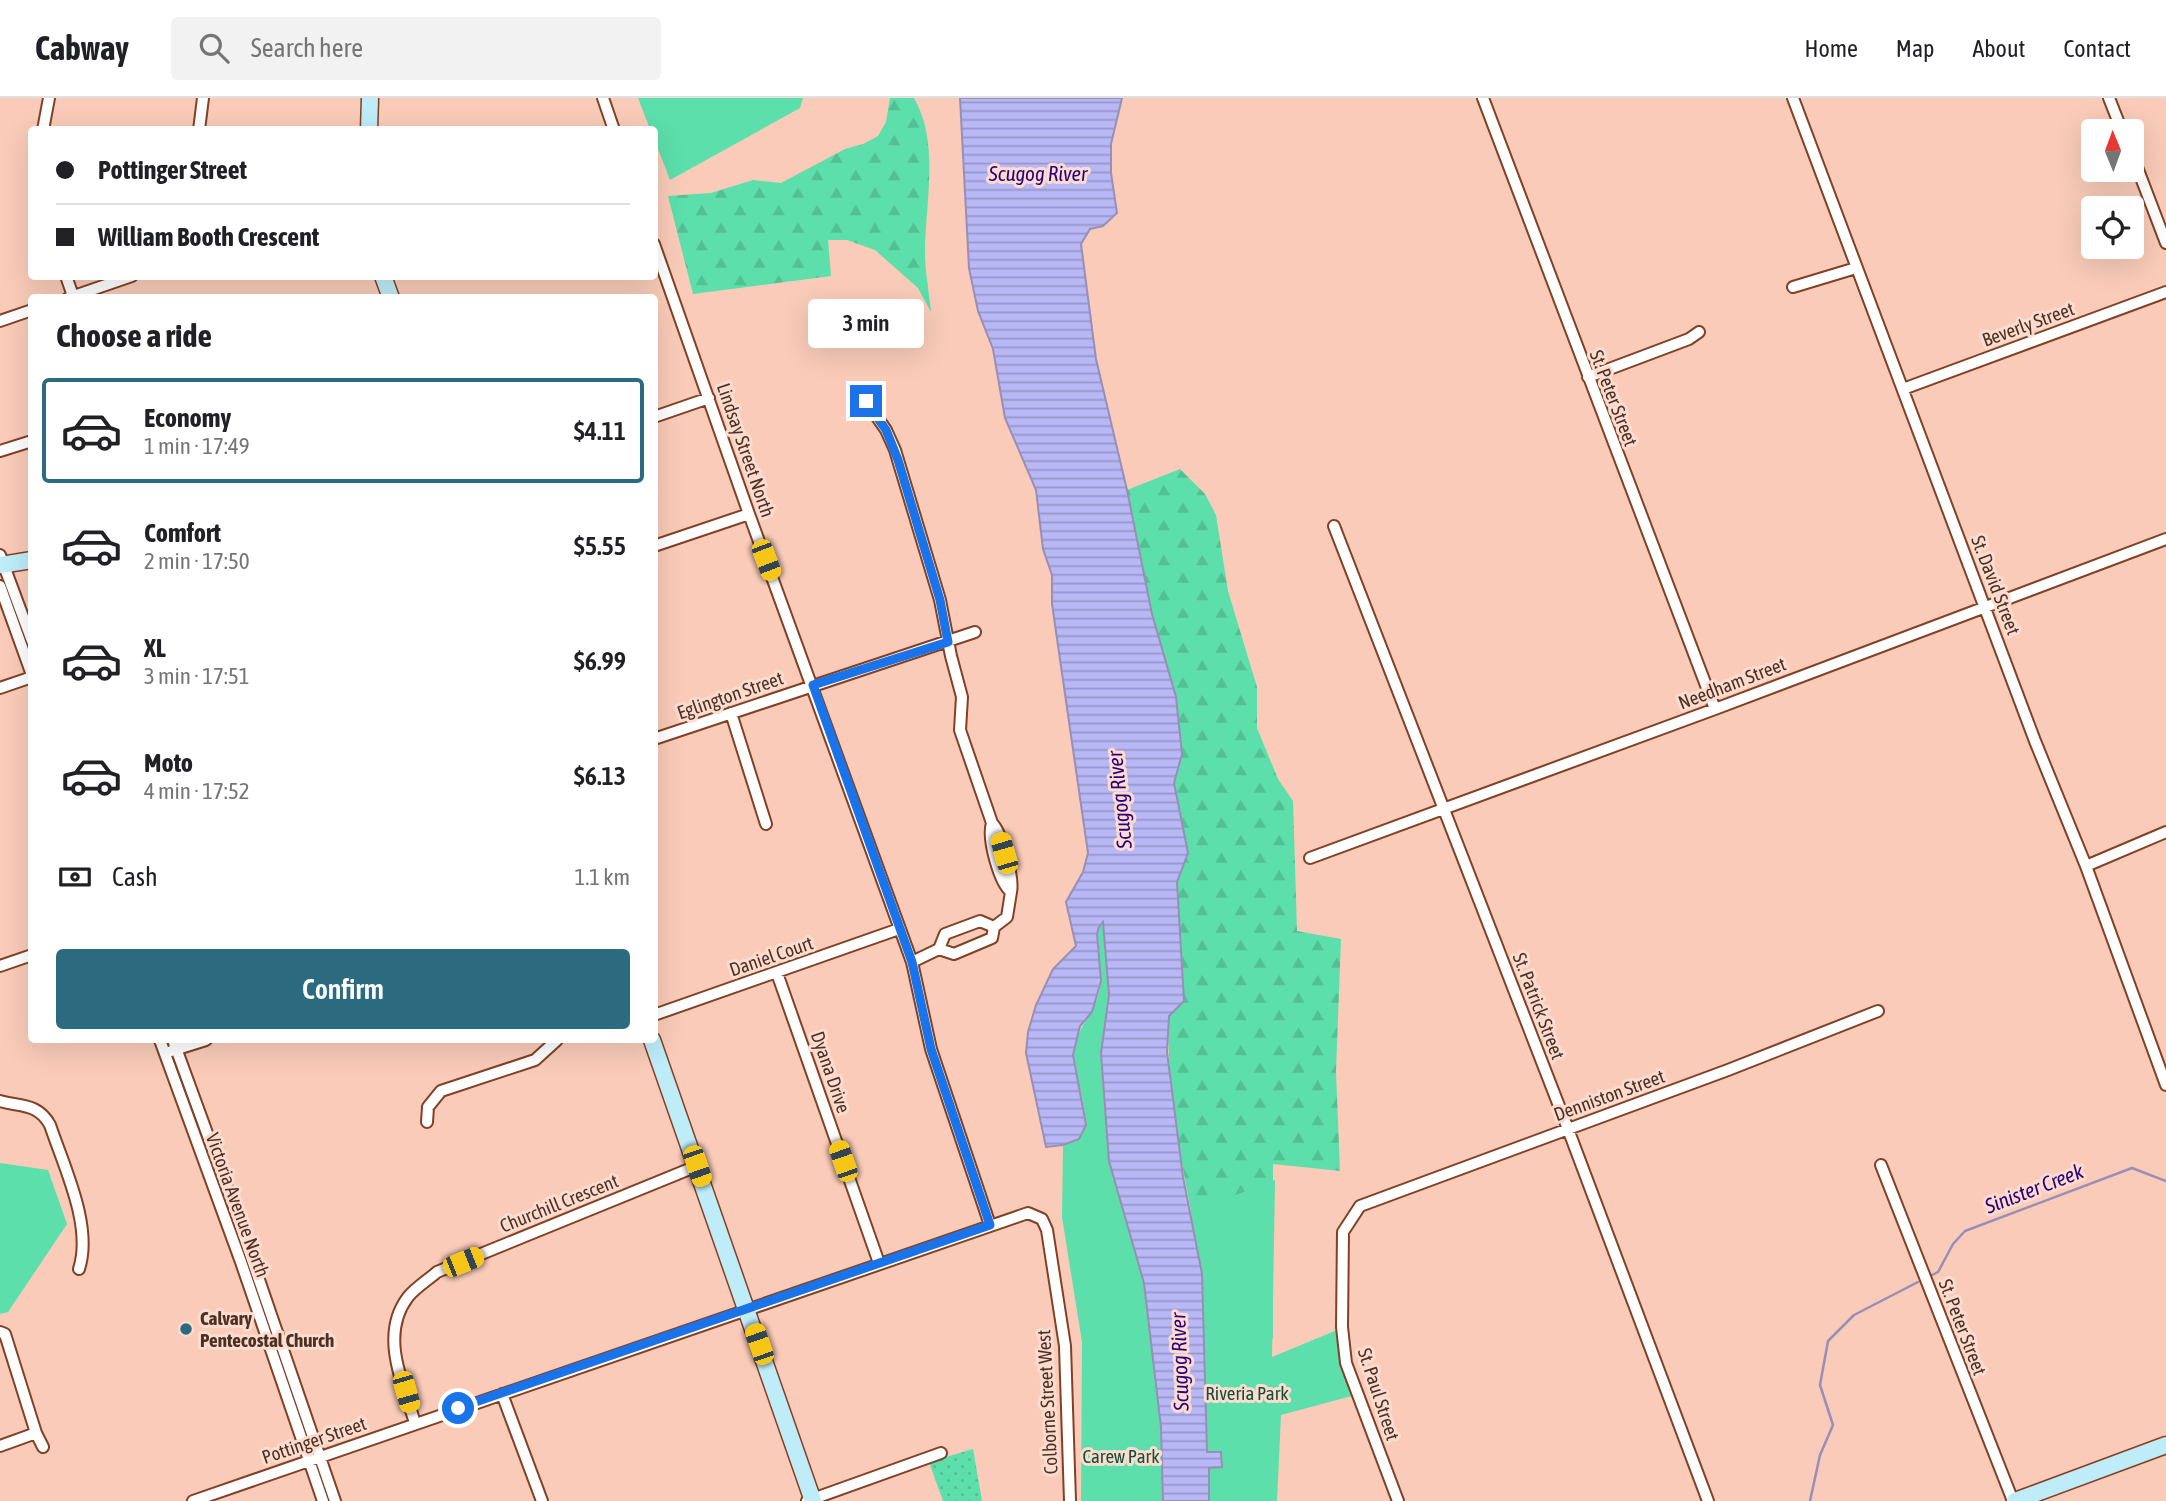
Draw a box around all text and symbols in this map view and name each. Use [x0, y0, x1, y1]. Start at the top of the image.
search box [171, 17, 661, 80]
text: Cabway [35, 29, 129, 67]
icon: search [195, 29, 233, 67]
text: Search here [251, 33, 363, 63]
text: Home [1804, 35, 1858, 62]
text: Map [1896, 35, 1934, 62]
text: About [1972, 35, 2025, 62]
text: Contact [2063, 35, 2131, 62]
north arrow [2081, 119, 2144, 182]
map controls [2081, 119, 2144, 259]
text: Pottinger Street [98, 155, 247, 185]
water label: Scugog River [988, 161, 1088, 185]
button: locate [2081, 196, 2144, 259]
text: William Booth Crescent [98, 222, 319, 252]
street label: Beverly Street [1979, 297, 2077, 351]
callout: 3 min [808, 300, 924, 348]
text: 3 min [843, 310, 889, 336]
text: Choose a ride [56, 317, 212, 354]
street label: St. Peter Street [1586, 347, 1642, 449]
street label: Lindsay Street North [713, 380, 779, 520]
route end [850, 385, 882, 417]
icon: car [60, 399, 123, 462]
text: Economy [144, 403, 231, 433]
text: $4.11 [574, 416, 626, 446]
text: 1 min · 17:49 [144, 433, 250, 459]
icon: car [60, 514, 123, 577]
text: Comfort [144, 518, 221, 548]
text: $5.55 [574, 531, 626, 561]
street label: St. David Street [1967, 532, 2025, 638]
car [749, 537, 784, 583]
text: 2 min · 17:50 [144, 548, 250, 574]
icon: car [60, 629, 123, 692]
text: XL [144, 633, 166, 663]
text: $6.99 [574, 646, 626, 676]
street label: Needham Street [1675, 652, 1789, 714]
text: 3 min · 17:51 [144, 663, 250, 689]
street label: Eglington Street [674, 667, 786, 723]
icon: car [60, 744, 123, 807]
text: Moto [144, 748, 193, 778]
water label: Scugog River [1102, 749, 1136, 851]
text: $6.13 [574, 761, 626, 791]
text: 4 min · 17:52 [144, 778, 250, 804]
car [989, 830, 1020, 876]
icon: cash [56, 858, 94, 896]
text: Cash [112, 862, 158, 892]
text: 1.1 km [574, 864, 630, 890]
street label: Daniel Court [726, 931, 816, 981]
button: Confirm [56, 949, 630, 1029]
street label: St. Patrick Street [1509, 950, 1569, 1062]
street label: Dyana Drive [807, 1028, 855, 1116]
street label: Denniston Street [1551, 1065, 1667, 1125]
street label: Victoria Avenue North [202, 1130, 274, 1280]
car [827, 1138, 860, 1184]
car [681, 1143, 714, 1189]
water label: Sinister Creek [1980, 1158, 2087, 1218]
street label: Churchill Crescent [497, 1169, 621, 1237]
car [440, 1244, 487, 1280]
street label: St. Peter Street [1935, 1276, 1991, 1378]
place label: Calvary Pentecostal Church [200, 1307, 334, 1351]
water label: Scugog River [1165, 1312, 1193, 1413]
marker: Calvary Pentecostal Church [178, 1321, 194, 1337]
car [743, 1321, 776, 1367]
street label: Colborne Street West [1032, 1329, 1062, 1475]
street label: St. Paul Street [1354, 1345, 1404, 1443]
car [391, 1369, 422, 1415]
park label: Riveria Park [1205, 1382, 1289, 1404]
route start [442, 1392, 474, 1424]
street label: Pottinger Street [259, 1412, 369, 1468]
park label: Carew Park [1082, 1445, 1160, 1467]

